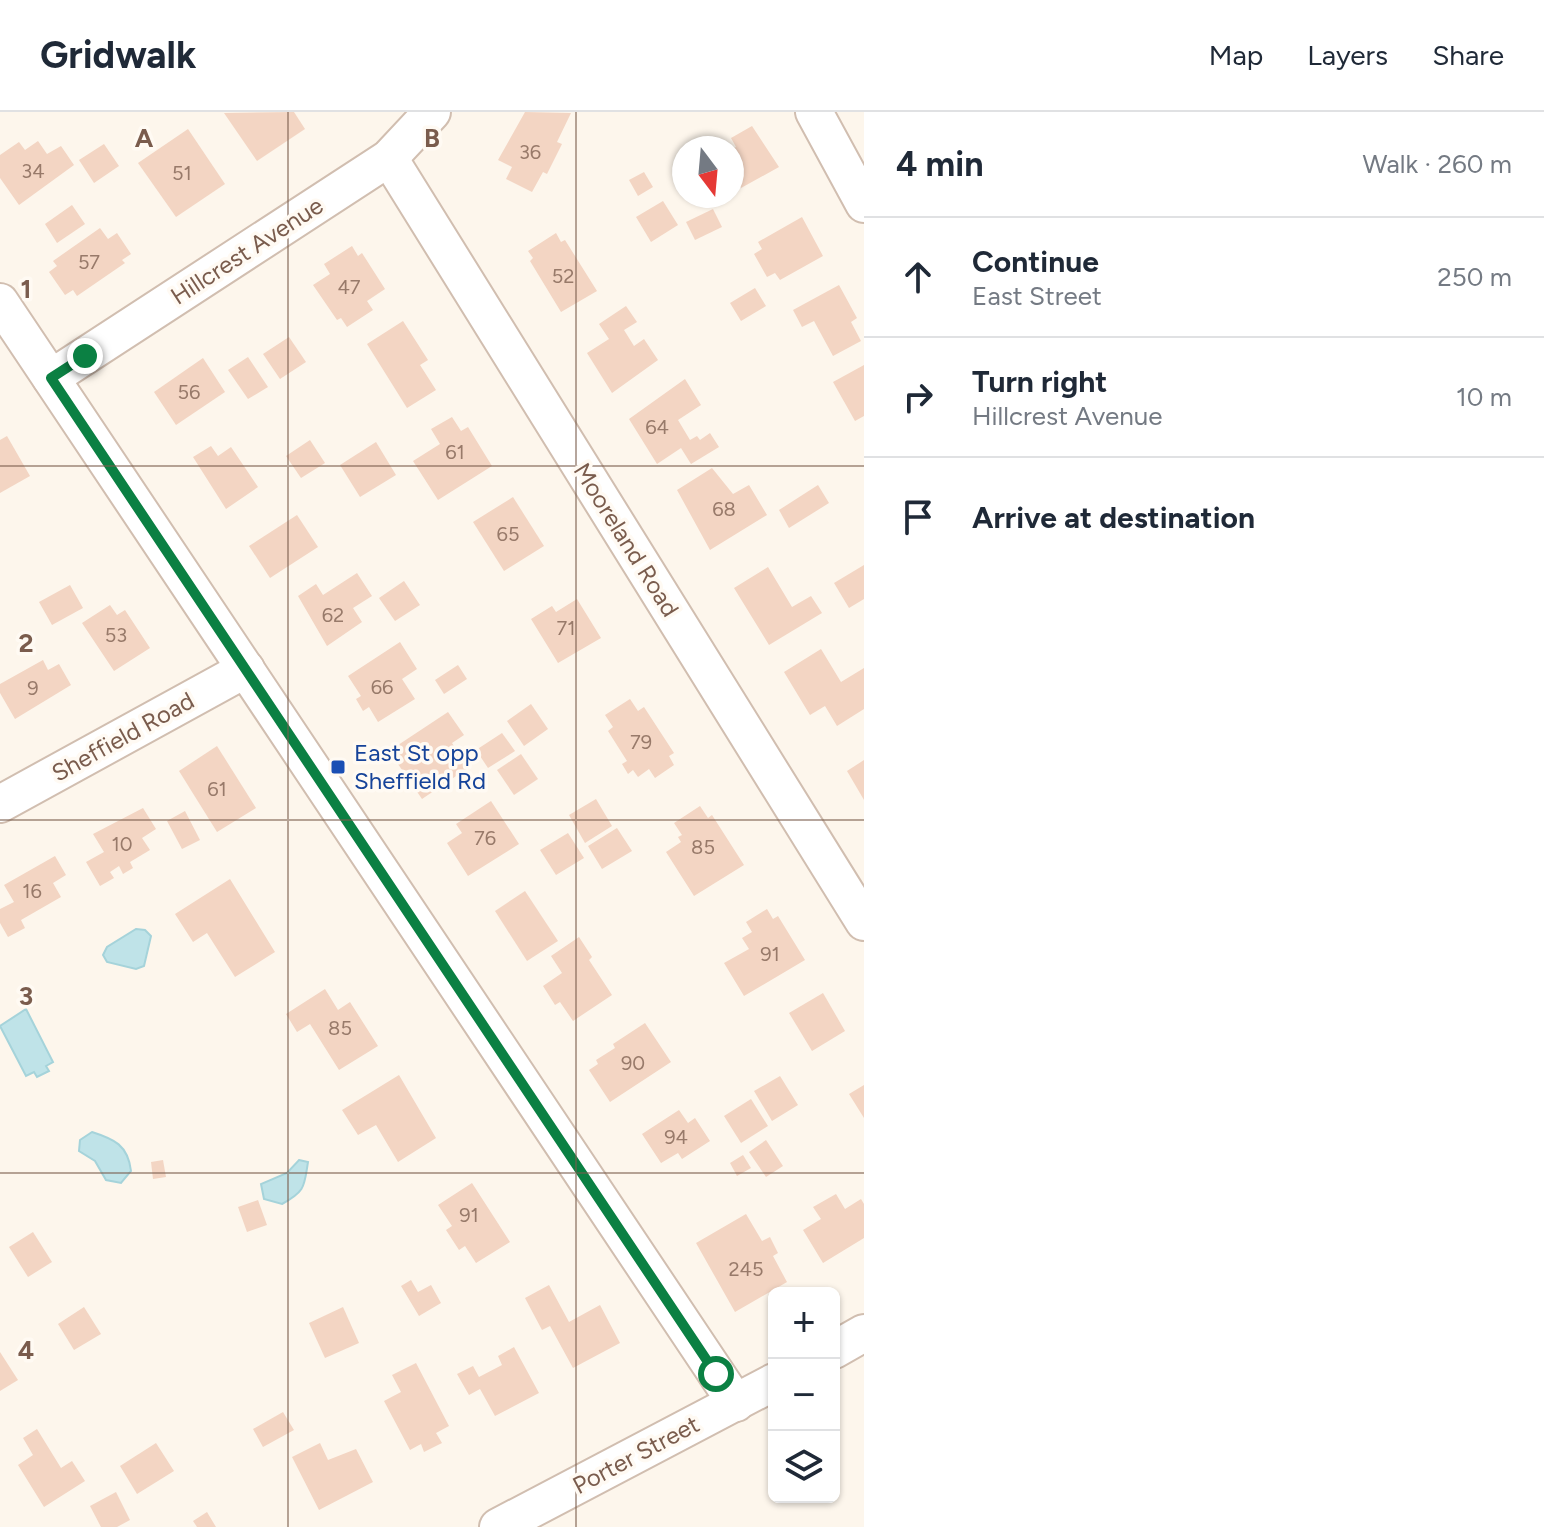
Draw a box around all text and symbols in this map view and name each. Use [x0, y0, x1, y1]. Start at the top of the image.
text: Gridwalk [40, 32, 196, 78]
text: Map [1209, 38, 1263, 72]
text: Layers [1307, 38, 1388, 72]
text: Share [1432, 38, 1504, 72]
text: A [135, 122, 154, 154]
text: B [424, 122, 440, 154]
north arrow [672, 136, 744, 208]
house number: 36 [519, 140, 541, 164]
text: 4 min [896, 144, 983, 185]
text: Walk · 260 m [1363, 148, 1512, 180]
house number: 34 [21, 159, 45, 183]
house number: 51 [172, 161, 192, 185]
street label: Hillcrest Avenue [165, 191, 328, 311]
text: Continue [972, 243, 1099, 280]
house number: 57 [78, 250, 100, 274]
icon: ahead [896, 255, 940, 299]
text: 250 m [1437, 261, 1512, 293]
house number: 52 [552, 264, 574, 288]
text: 1 [21, 273, 31, 305]
house number: 47 [337, 275, 361, 299]
text: East Street [972, 280, 1102, 312]
route end [67, 338, 103, 374]
text: Turn right [972, 363, 1107, 400]
icon: right [896, 375, 940, 419]
house number: 56 [178, 380, 200, 404]
text: 10 m [1456, 381, 1512, 413]
text: Hillcrest Avenue [972, 400, 1162, 432]
house number: 64 [645, 415, 669, 439]
house number: 61 [445, 440, 465, 464]
street label: Mooreland Road [568, 458, 685, 622]
icon: arrive [896, 495, 940, 539]
house number: 68 [712, 497, 736, 521]
text: Arrive at destination [972, 499, 1255, 536]
house number: 65 [497, 522, 519, 546]
house number: 62 [322, 603, 344, 627]
house number: 71 [557, 616, 576, 640]
house number: 53 [105, 623, 127, 647]
text: 2 [18, 627, 34, 659]
house number: 66 [371, 675, 393, 699]
house number: 9 [27, 676, 39, 700]
street label: Sheffield Road [47, 686, 199, 788]
house number: 79 [630, 730, 652, 754]
place label: East St opp Sheffield Rd [354, 738, 486, 795]
marker: East St opp Sheffield Rd [329, 758, 347, 776]
house number: 61 [207, 777, 227, 801]
house number: 76 [474, 826, 496, 850]
house number: 10 [111, 832, 133, 856]
house number: 85 [691, 835, 715, 859]
house number: 16 [22, 879, 42, 903]
house number: 91 [760, 942, 780, 966]
text: 3 [19, 980, 33, 1012]
house number: 85 [328, 1016, 352, 1040]
house number: 90 [621, 1051, 645, 1075]
house number: 94 [664, 1125, 688, 1149]
house number: 91 [459, 1203, 479, 1227]
house number: 245 [728, 1257, 764, 1281]
map controls [768, 1287, 840, 1503]
button: + [768, 1287, 840, 1359]
text: 4 [18, 1334, 34, 1366]
route start [698, 1356, 734, 1392]
button: − [768, 1359, 840, 1431]
street label: Porter Street [568, 1409, 704, 1500]
button: layers [768, 1431, 840, 1503]

